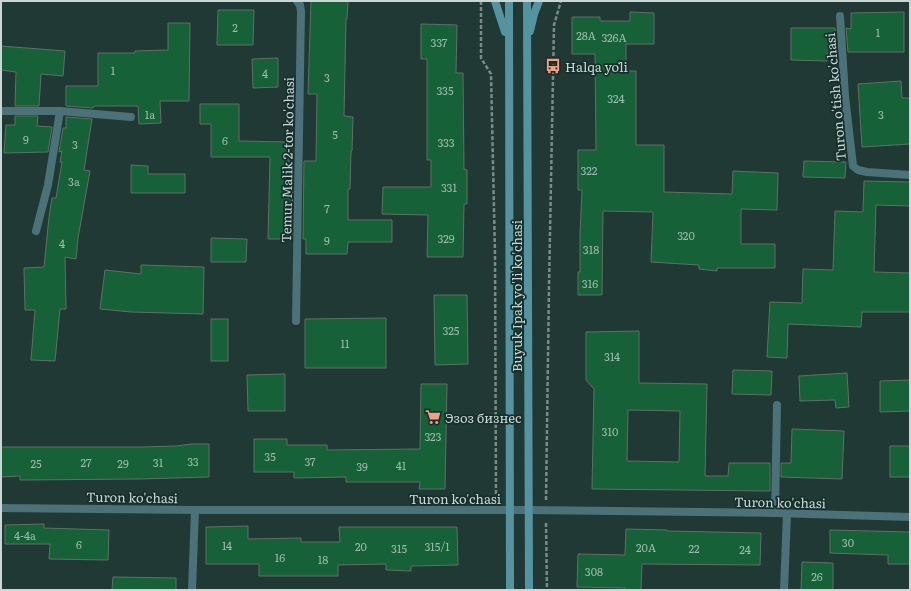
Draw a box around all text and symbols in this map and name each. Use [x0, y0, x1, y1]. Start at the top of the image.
house number: 2 [232, 19, 238, 35]
house number: 1 [876, 24, 881, 40]
house number: 28A [576, 27, 596, 43]
house number: 326A [601, 29, 627, 45]
street label: Turon o'tish ko'chasi [820, 32, 850, 162]
house number: 337 [431, 34, 448, 50]
bus stop icon: Halqa yoʻli [544, 57, 562, 75]
place label: Halqa yoʻli [565, 57, 629, 76]
house number: 1 [111, 62, 116, 78]
house number: 4 [262, 65, 268, 81]
house number: 3 [324, 69, 330, 85]
street label: Temur Malik 2-tor ko'chasi [276, 76, 298, 243]
house number: 335 [436, 82, 454, 98]
house number: 324 [607, 90, 625, 106]
house number: 1а [145, 106, 155, 122]
house number: 3 [878, 106, 884, 122]
house number: 5 [332, 126, 338, 142]
house number: 9 [23, 131, 29, 147]
house number: 6 [222, 132, 228, 148]
house number: 333 [437, 134, 455, 150]
house number: 3 [72, 136, 78, 152]
house number: 322 [581, 162, 598, 178]
house number: 3а [68, 173, 80, 189]
house number: 331 [441, 179, 458, 195]
house number: 7 [324, 200, 330, 216]
street label: Buyuk Ipak yo'li ko'chasi [507, 219, 526, 372]
house number: 320 [677, 227, 695, 243]
house number: 329 [438, 230, 455, 246]
house number: 9 [324, 232, 330, 248]
house number: 4 [59, 235, 65, 251]
house number: 318 [583, 241, 599, 257]
house number: 316 [582, 275, 598, 291]
house number: 325 [443, 322, 460, 338]
house number: 11 [341, 335, 350, 351]
house number: 314 [604, 348, 620, 364]
supermarket icon: Эзоз бизнес [424, 408, 442, 426]
place label: Эзоз бизнес [445, 408, 522, 427]
house number: 310 [602, 423, 618, 439]
house number: 323 [424, 428, 442, 444]
house number: 35 [264, 448, 276, 464]
house number: 33 [187, 453, 199, 469]
house number: 37 [304, 453, 316, 469]
house number: 27 [80, 454, 92, 470]
house number: 31 [153, 454, 164, 470]
house number: 25 [30, 455, 42, 471]
house number: 29 [117, 455, 129, 471]
house number: 41 [396, 457, 407, 473]
house number: 39 [356, 458, 368, 474]
street label: Turon ko'chasi [86, 487, 179, 507]
street label: Turon ko'chasi [409, 489, 502, 508]
street label: Turon ko'chasi [734, 492, 827, 512]
house number: 4-4а [14, 527, 36, 543]
house number: 30 [842, 534, 854, 550]
house number: 6 [76, 536, 82, 552]
house number: 14 [222, 537, 232, 553]
house number: 20 [355, 538, 367, 554]
house number: 315/1 [424, 538, 450, 554]
house number: 20A [636, 539, 656, 555]
house number: 315 [391, 540, 407, 556]
house number: 22 [688, 540, 700, 556]
house number: 24 [739, 541, 751, 557]
house number: 16 [275, 549, 285, 565]
house number: 18 [318, 551, 328, 567]
house number: 308 [585, 563, 603, 579]
house number: 26 [811, 568, 823, 584]

